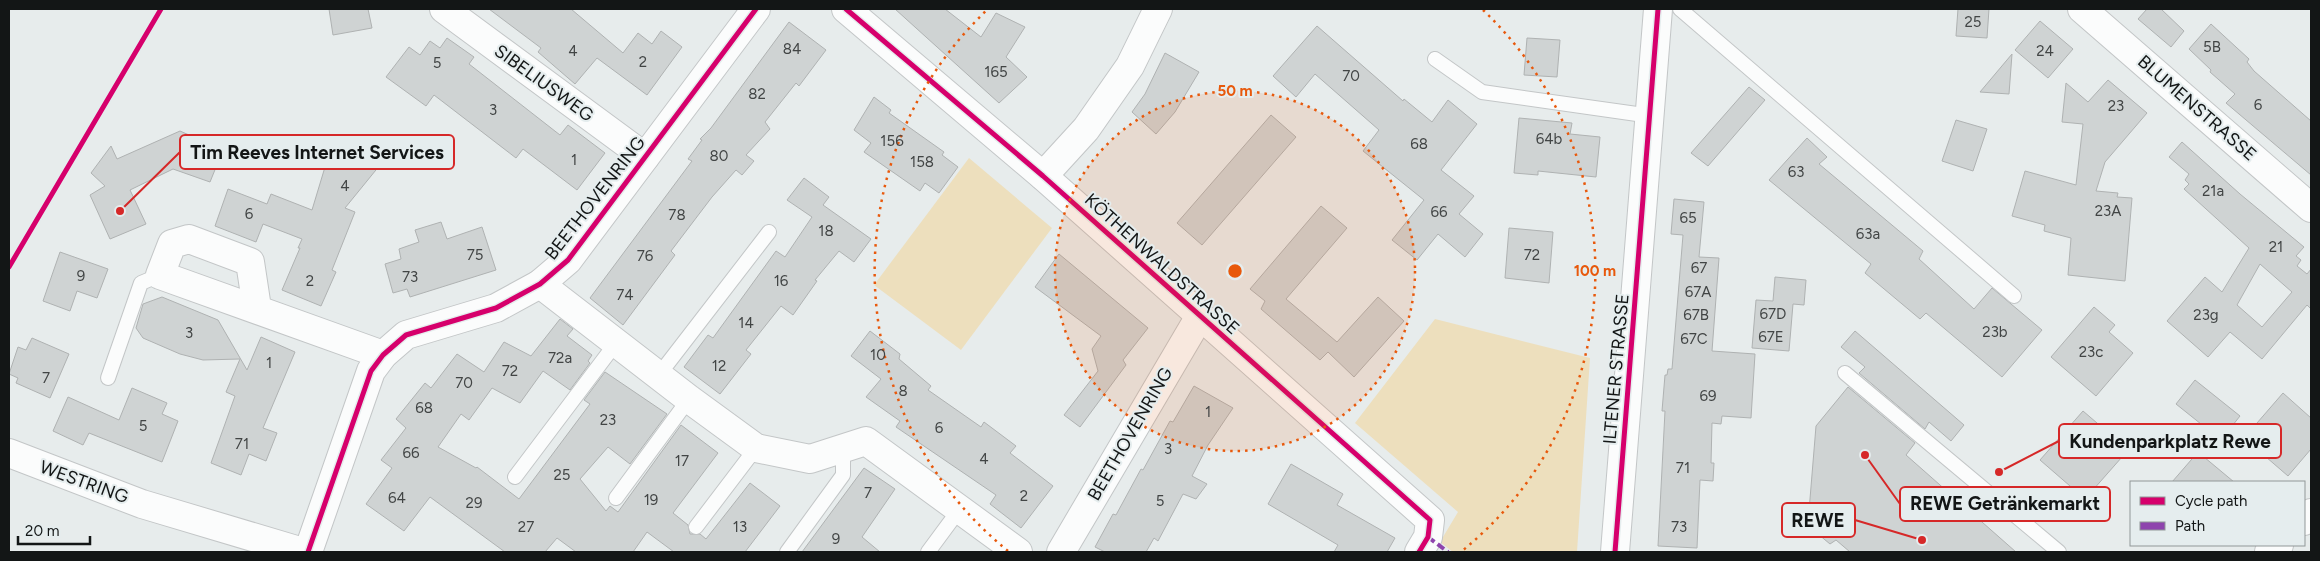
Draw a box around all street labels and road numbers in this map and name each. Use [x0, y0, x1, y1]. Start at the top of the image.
street label: SIBELIUSWEG [490, 40, 598, 127]
street label: BLUMENSTRASSE [2133, 50, 2261, 166]
street label: BEETHOVENRING [540, 132, 650, 264]
street label: KÖTHENWALDSTRASSE [1080, 189, 1244, 339]
street label: ILTENER STRASSE [1598, 293, 1634, 445]
street label: BEETHOVENRING [1083, 363, 1177, 505]
street label: WESTRING [37, 456, 132, 508]

